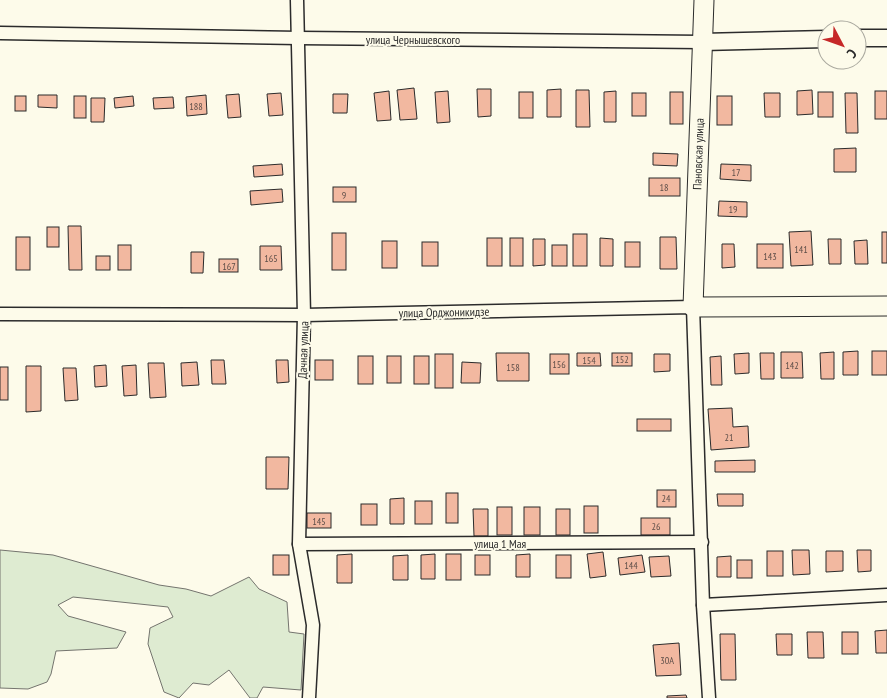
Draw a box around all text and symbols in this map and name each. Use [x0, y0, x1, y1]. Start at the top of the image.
north arrow [817, 20, 867, 70]
street label: улица Чернышевского [366, 32, 460, 47]
text: С [843, 45, 861, 62]
house number: 188 [189, 100, 203, 113]
street label: Пановская улица [689, 118, 707, 190]
house number: 17 [732, 166, 741, 179]
house number: 18 [660, 181, 669, 194]
house number: 9 [342, 189, 346, 202]
house number: 19 [729, 203, 738, 216]
house number: 141 [794, 243, 808, 256]
house number: 143 [763, 250, 777, 263]
house number: 165 [264, 252, 278, 265]
house number: 167 [222, 260, 236, 273]
street label: улица Орджоникидзе [399, 304, 489, 320]
street label: Дачная улица [294, 321, 312, 379]
house number: 152 [615, 353, 629, 366]
house number: 154 [582, 354, 596, 367]
house number: 156 [552, 358, 566, 371]
house number: 142 [785, 359, 799, 372]
house number: 158 [506, 361, 520, 374]
house number: 21 [725, 431, 734, 444]
house number: 24 [662, 492, 671, 505]
house number: 145 [312, 515, 326, 528]
house number: 26 [652, 520, 661, 533]
street label: улица 1 Мая [474, 536, 526, 551]
house number: 144 [624, 559, 638, 572]
house number: 30А [660, 654, 674, 667]

